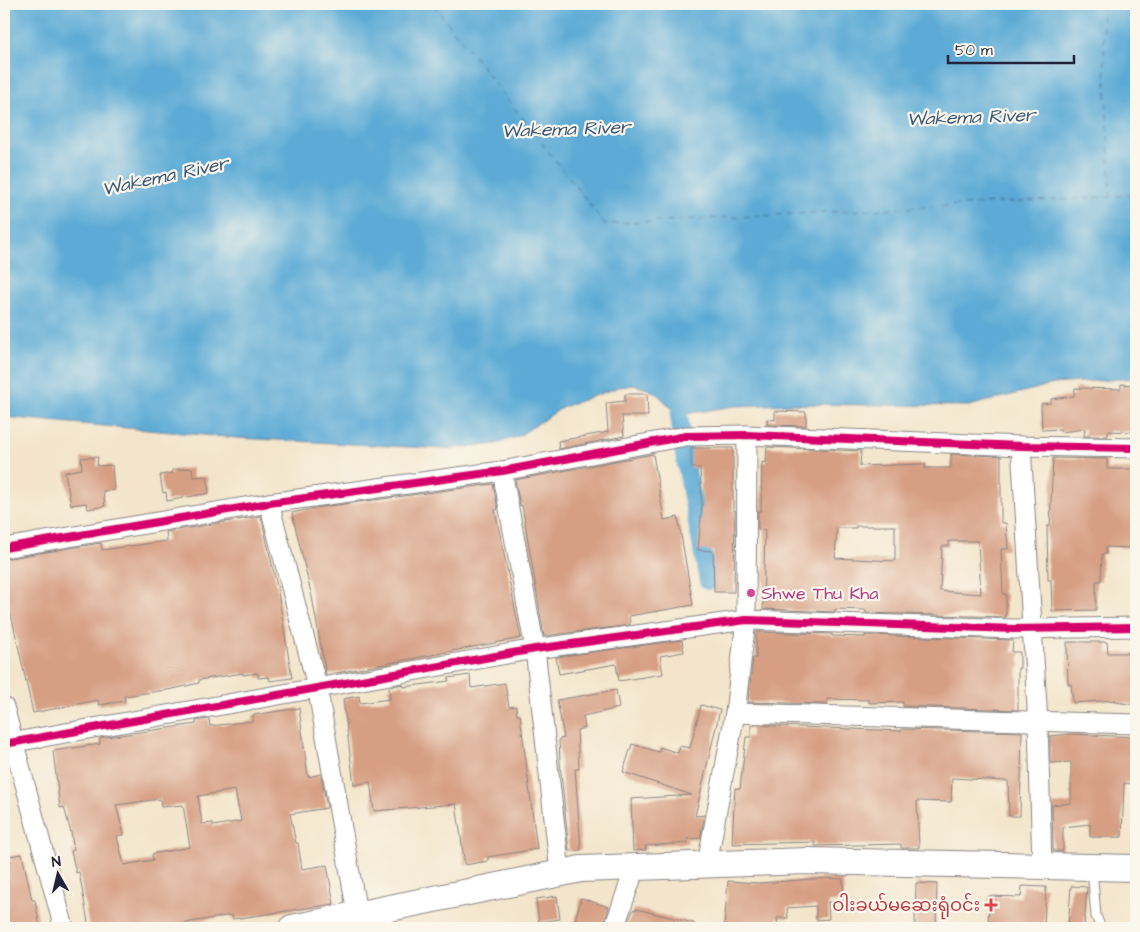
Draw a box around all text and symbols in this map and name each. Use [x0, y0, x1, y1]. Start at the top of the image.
scale bar [948, 32, 1074, 64]
text: 50 m [955, 40, 993, 61]
water label: Wakema River [906, 102, 1038, 133]
water label: Wakema River [501, 114, 633, 145]
water label: Wakema River [100, 149, 233, 203]
place label: Shwe Thu Kha [761, 581, 878, 606]
marker: Shwe Thu Kha [745, 587, 757, 599]
north arrow [32, 850, 82, 900]
text: N [51, 852, 62, 873]
place label: ဝါးခယ်မဆေးရုံဝင်း [832, 892, 980, 920]
marker: ဝါးခယ်မဆေးရုံဝင်း [984, 898, 998, 912]

